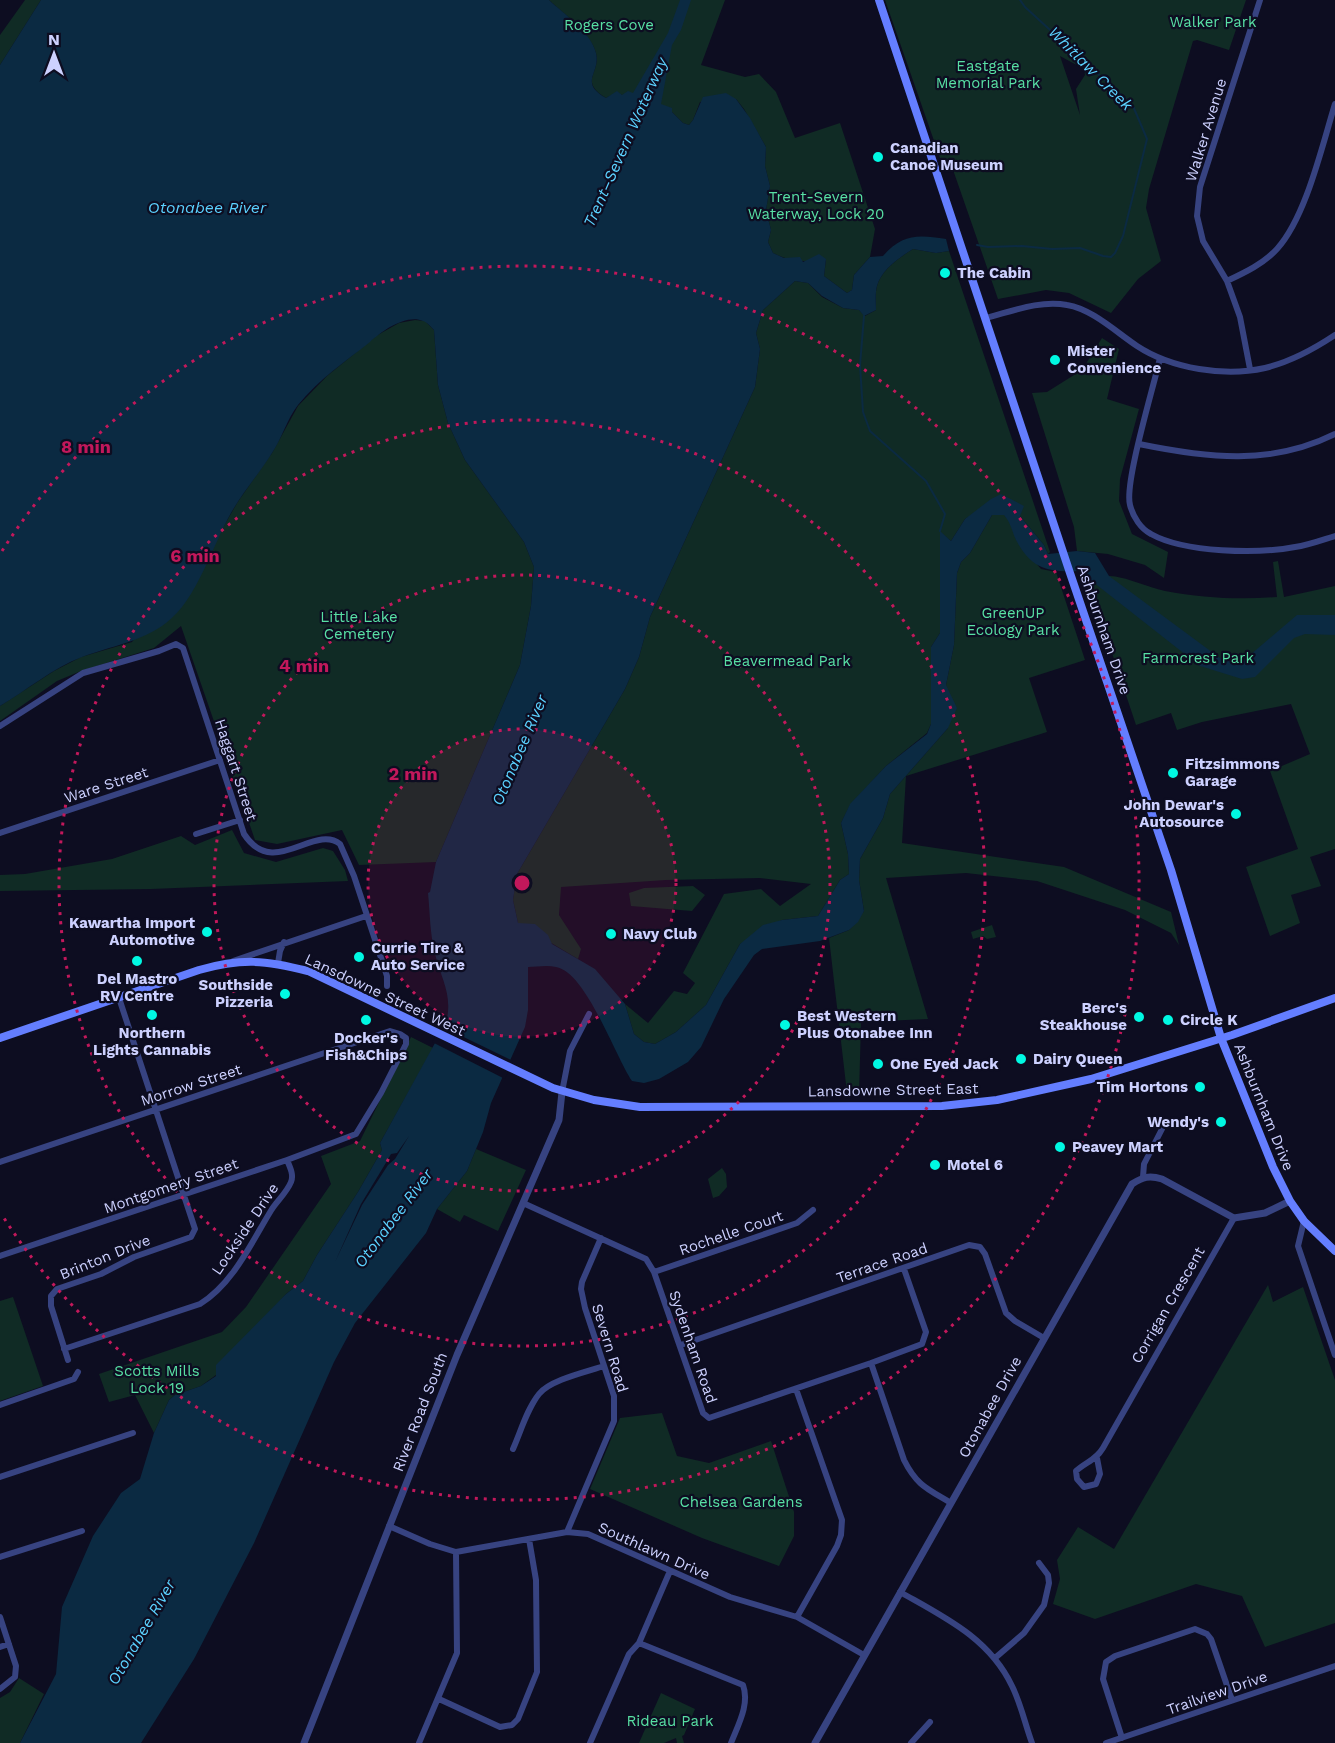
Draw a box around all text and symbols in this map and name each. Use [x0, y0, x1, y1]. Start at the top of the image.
park label: Walker Park [1170, 13, 1257, 31]
park label: Rogers Cove [564, 16, 654, 34]
water label: Whitlaw Creek [1045, 22, 1138, 115]
north arrow [24, 24, 84, 84]
text: N [48, 30, 60, 49]
water label: Trent–Severn Waterway [579, 54, 672, 230]
park label: Eastgate Memorial Park [936, 57, 1041, 92]
street label: Walker Avenue [1182, 76, 1230, 184]
place label: Canadian Canoe Museum [890, 139, 1003, 174]
marker: Canadian Canoe Museum [871, 150, 885, 164]
park label: Trent-Severn Waterway, Lock 20 [748, 188, 884, 223]
water label: Otonabee River [148, 198, 267, 217]
place label: The Cabin [957, 264, 1031, 282]
marker: The Cabin [938, 266, 952, 280]
place label: Mister Convenience [1067, 342, 1161, 377]
marker: Mister Convenience [1048, 353, 1062, 367]
text: 8 min [61, 436, 111, 457]
text: 6 min [170, 545, 220, 566]
street label: Ashburnham Drive [1073, 563, 1135, 697]
park label: GreenUP Ecology Park [966, 604, 1060, 639]
park label: Little Lake Cemetery [320, 608, 398, 643]
park label: Farmcrest Park [1142, 649, 1254, 667]
park label: Beavermead Park [723, 652, 851, 670]
text: 4 min [279, 655, 329, 676]
water label: Otonabee River [488, 691, 552, 808]
street label: Haggart Street [211, 717, 261, 824]
place label: Fitzsimmons Garage [1185, 755, 1280, 790]
street label: Ware Street [62, 763, 151, 807]
text: 2 min [388, 763, 438, 784]
marker: Fitzsimmons Garage [1166, 766, 1180, 780]
place label: John Dewar's Autosource [1123, 796, 1224, 831]
marker: John Dewar's Autosource [1229, 807, 1243, 821]
centre of rings [512, 873, 532, 893]
place label: Kawartha Import Automotive [69, 914, 195, 949]
marker: Kawartha Import Automotive [200, 925, 214, 939]
place label: Navy Club [623, 925, 697, 943]
marker: Navy Club [604, 927, 618, 941]
place label: Currie Tire & Auto Service [371, 939, 465, 974]
street label: Lansdowne Street West [302, 950, 469, 1040]
marker: Currie Tire & Auto Service [352, 950, 366, 964]
marker: Del Mastro RV Centre [130, 954, 144, 968]
place label: Del Mastro RV Centre [97, 970, 177, 1005]
place label: Southside Pizzeria [199, 976, 273, 1011]
marker: Southside Pizzeria [278, 987, 292, 1001]
place label: Berc's Steakhouse [1040, 999, 1127, 1034]
place label: Best Western Plus Otonabee Inn [797, 1007, 932, 1042]
marker: Northern Lights Cannabis [145, 1008, 159, 1022]
marker: Berc's Steakhouse [1132, 1010, 1146, 1024]
place label: Circle K [1180, 1011, 1238, 1029]
marker: Docker's Fish&Chips [359, 1013, 373, 1027]
marker: Circle K [1161, 1013, 1175, 1027]
marker: Best Western Plus Otonabee Inn [778, 1018, 792, 1032]
place label: Northern Lights Cannabis [93, 1024, 211, 1059]
place label: Docker's Fish&Chips [325, 1029, 407, 1064]
street label: Ashburnham Drive [1230, 1041, 1298, 1173]
place label: Dairy Queen [1033, 1050, 1123, 1068]
marker: Dairy Queen [1014, 1052, 1028, 1066]
place label: One Eyed Jack [890, 1055, 999, 1073]
marker: One Eyed Jack [871, 1057, 885, 1071]
street label: Morrow Street [138, 1060, 244, 1110]
place label: Tim Hortons [1096, 1078, 1188, 1096]
street label: Lansdowne Street East [807, 1079, 979, 1100]
marker: Tim Hortons [1193, 1080, 1207, 1094]
place label: Wendy's [1147, 1113, 1209, 1131]
marker: Wendy's [1214, 1115, 1228, 1129]
place label: Peavey Mart [1072, 1138, 1164, 1156]
marker: Peavey Mart [1053, 1140, 1067, 1154]
street label: Montgomery Street [101, 1154, 241, 1217]
place label: Motel 6 [947, 1156, 1003, 1174]
marker: Motel 6 [928, 1158, 942, 1172]
water label: Otonabee River [350, 1165, 437, 1271]
street label: Lockside Drive [208, 1180, 282, 1278]
street label: Rochelle Court [677, 1207, 786, 1259]
street label: Brinton Drive [57, 1231, 153, 1283]
street label: Terrace Road [834, 1239, 930, 1287]
street label: Corrigan Crescent [1127, 1243, 1209, 1367]
street label: Sydenham Road [665, 1288, 721, 1406]
street label: Severn Road [588, 1302, 632, 1394]
street label: River Road South [389, 1350, 451, 1474]
street label: Otonabee Drive [955, 1353, 1025, 1461]
park label: Scotts Mills Lock 19 [114, 1362, 200, 1397]
park label: Chelsea Gardens [679, 1493, 803, 1511]
street label: Southlawn Drive [595, 1518, 713, 1584]
water label: Otonabee River [104, 1576, 180, 1688]
street label: Trailview Drive [1164, 1667, 1270, 1719]
park label: Rideau Park [626, 1712, 714, 1730]

